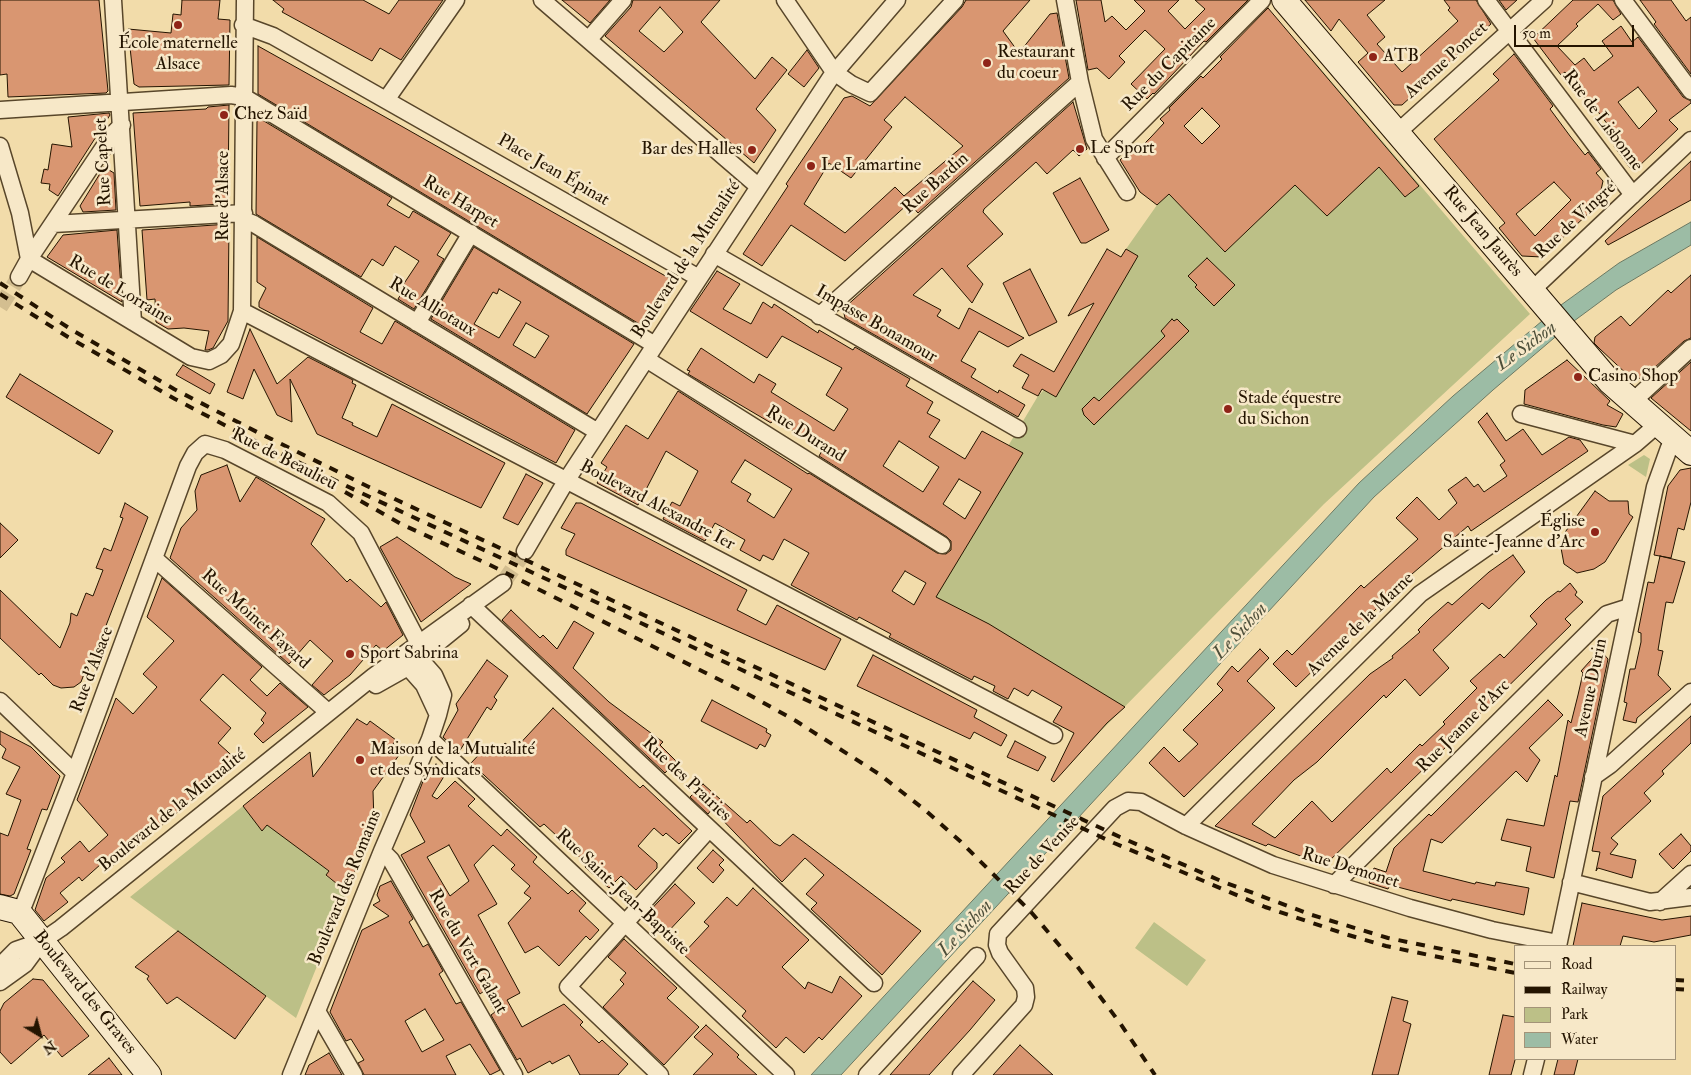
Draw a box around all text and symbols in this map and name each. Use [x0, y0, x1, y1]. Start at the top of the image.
street label: Rue du Capitaine [1118, 13, 1222, 117]
scale bar [1516, 15, 1636, 47]
street label: Avenue Poncet [1401, 18, 1493, 104]
marker: École maternelle Alsace [172, 19, 184, 31]
text: 50 m [1522, 24, 1551, 43]
place label: École maternelle Alsace [118, 33, 238, 76]
place label: Restaurant du coeur [997, 42, 1075, 84]
place label: ATB [1383, 46, 1419, 68]
marker: ATB [1367, 51, 1379, 63]
marker: Restaurant du coeur [981, 57, 993, 69]
street label: Rue de Lisbonne [1557, 66, 1647, 176]
place label: Chez Saïd [234, 104, 308, 126]
marker: Chez Saïd [218, 109, 230, 121]
street label: Rue Capelet [91, 117, 117, 207]
street label: Place Jean Épinat [493, 130, 613, 212]
place label: Le Sport [1090, 138, 1155, 160]
place label: Bar des Halles [641, 139, 742, 161]
marker: Le Sport [1074, 143, 1086, 155]
marker: Bar des Halles [746, 144, 758, 156]
street label: Rue Bardin [898, 149, 974, 219]
street label: Rue d'Alsace [213, 151, 235, 241]
place label: Le Lamartine [821, 155, 921, 177]
marker: Le Lamartine [805, 160, 817, 172]
street label: Rue Harpet [418, 172, 502, 234]
street label: Boulevard de la Mutualité [628, 177, 746, 343]
street label: Rue de Vingré [1531, 178, 1621, 264]
street label: Rue Jean Jaurès [1438, 182, 1526, 282]
street label: Rue de Lorraine [64, 251, 176, 331]
street label: Rue Alliotaux [384, 274, 480, 342]
street label: Impasse Bonamour [811, 281, 941, 369]
water label: Le Sichon [1492, 317, 1562, 377]
place label: Casino Shop [1588, 366, 1678, 388]
marker: Casino Shop [1572, 371, 1584, 383]
place label: Stade équestre du Sichon [1238, 388, 1341, 430]
street label: Rue Durand [761, 402, 849, 468]
marker: Stade équestre du Sichon [1222, 403, 1234, 415]
street label: Rue de Beaulieu [228, 424, 340, 496]
street label: Boulevard Alexandre Ier [576, 456, 738, 556]
place label: Église Sainte-Jeanne d'Arc [1443, 511, 1585, 554]
marker: Église Sainte-Jeanne d'Arc [1589, 526, 1601, 538]
street label: Rue Moinet Fayard [196, 565, 314, 675]
street label: Avenue de la Marne [1303, 569, 1419, 681]
water label: Le Sichon [1209, 599, 1273, 665]
street label: Rue d'Alsace [67, 624, 119, 716]
street label: Avenue Durin [1571, 637, 1613, 739]
place label: Sport Sabrina [360, 643, 458, 665]
marker: Sport Sabrina [344, 648, 356, 660]
street label: Rue Jeanne d'Arc [1413, 676, 1515, 778]
street label: Rue des Prairies [637, 733, 735, 827]
place label: Maison de la Mutualité et des Syndicats [370, 739, 535, 782]
street label: Boulevard de la Mutualité [95, 745, 251, 877]
marker: Maison de la Mutualité et des Syndicats [354, 754, 366, 766]
street label: Boulevard des Romains [305, 807, 387, 969]
street label: Rue de Venise [1001, 812, 1085, 900]
street label: Rue Saint-Jean-Baptiste [550, 825, 694, 961]
street label: Rue Demonet [1299, 844, 1401, 894]
street label: Rue du Vert Galant [423, 886, 511, 1018]
water label: Le Sichon [934, 896, 998, 962]
street label: Boulevard des Graves [28, 927, 140, 1059]
legend [1514, 945, 1676, 1060]
text: Road [1561, 955, 1592, 974]
text: Railway [1561, 980, 1607, 999]
text: Park [1561, 1005, 1588, 1024]
north arrow [15, 1010, 65, 1060]
text: Water [1561, 1030, 1598, 1049]
text: N [39, 1037, 59, 1058]

